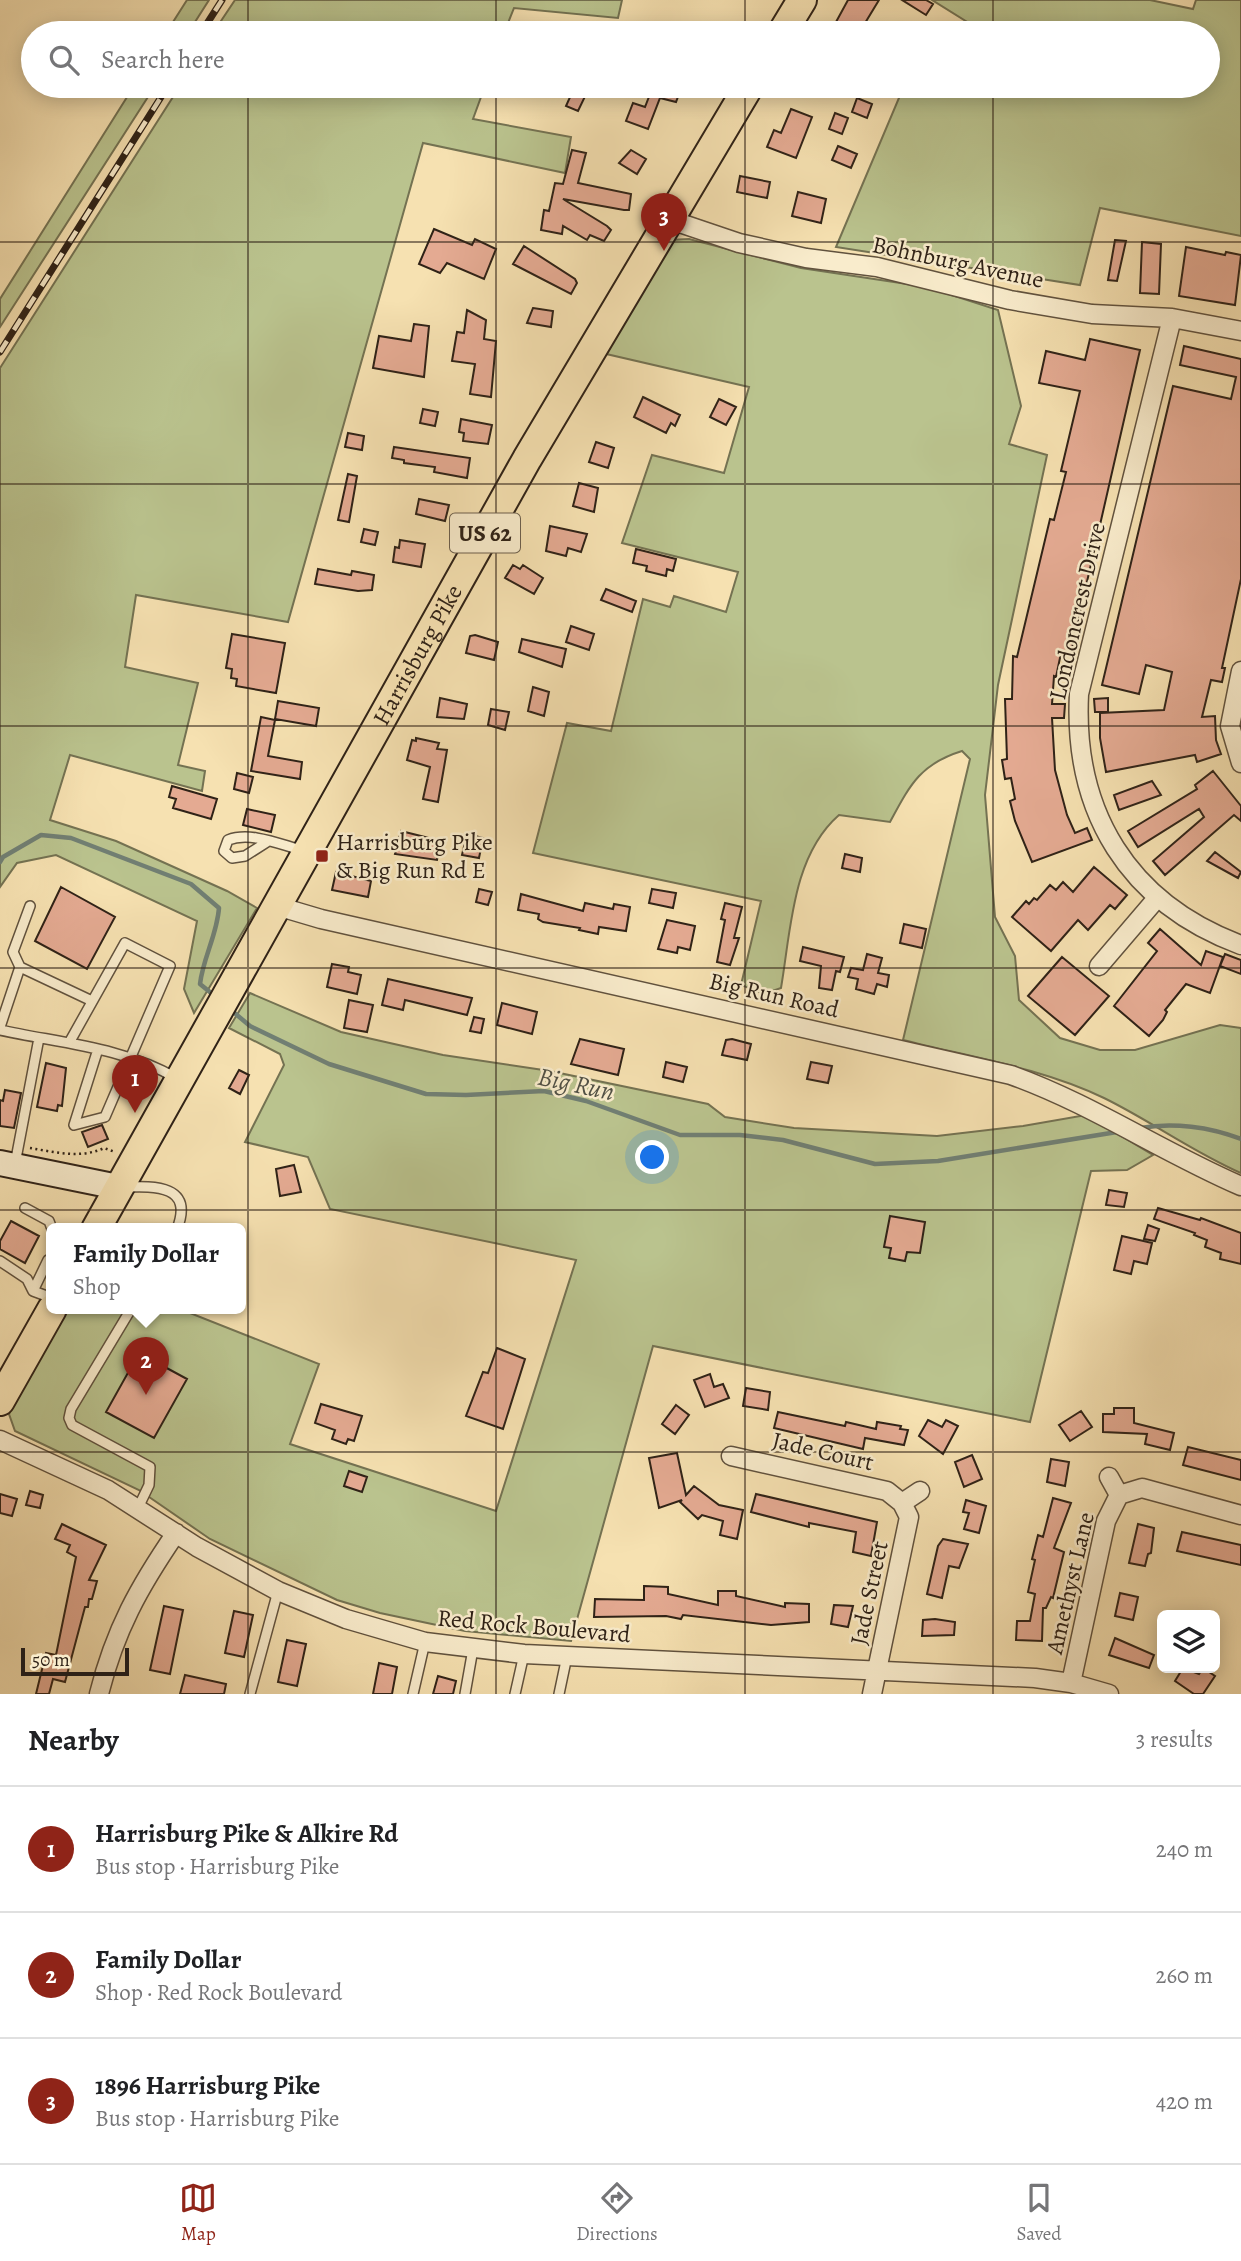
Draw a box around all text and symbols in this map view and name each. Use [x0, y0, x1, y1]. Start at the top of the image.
search box [21, 21, 1220, 98]
icon: search [45, 41, 83, 79]
text: Search here [101, 42, 225, 77]
pin: 3 [641, 193, 687, 251]
street label: Bohnburg Avenue [869, 228, 1047, 296]
road number: US 62 [450, 513, 520, 552]
street label: Londoncrest Drive [1041, 519, 1113, 703]
street label: Harrisburg Pike [365, 579, 470, 731]
place label: Harrisburg Pike & Big Run Rd E [336, 826, 493, 886]
marker: Harrisburg Pike & Big Run Rd E [314, 848, 330, 864]
street label: Big Run Road [706, 965, 842, 1026]
pin: 1 [112, 1055, 158, 1113]
water label: Big Run [535, 1059, 617, 1109]
your location [635, 1140, 669, 1174]
popup [46, 1223, 246, 1314]
text: Family Dollar [73, 1236, 219, 1271]
text: Shop [73, 1271, 121, 1302]
pin: 2 [123, 1337, 169, 1395]
street label: Jade Court [769, 1424, 877, 1478]
street label: Amethyst Lane [1038, 1509, 1102, 1658]
street label: Jade Street [842, 1538, 896, 1648]
street label: Red Rock Boulevard [436, 1602, 632, 1650]
map controls [1157, 1610, 1220, 1673]
button: layers [1157, 1610, 1220, 1673]
scale bar [21, 1645, 130, 1677]
text: 50 m [32, 1647, 70, 1673]
text: Nearby [28, 1720, 119, 1760]
text: 3 results [1136, 1724, 1213, 1755]
text: Harrisburg Pike & Alkire Rd [95, 1816, 398, 1851]
text: 1 [47, 1834, 55, 1865]
text: 240 m [1156, 1834, 1213, 1865]
text: Bus stop · Harrisburg Pike [95, 1851, 339, 1882]
text: Family Dollar [95, 1942, 241, 1977]
text: 2 [45, 1960, 57, 1991]
text: 260 m [1155, 1960, 1213, 1991]
text: Shop · Red Rock Boulevard [95, 1977, 342, 2008]
text: 1896 Harrisburg Pike [95, 2068, 320, 2103]
text: 3 [46, 2086, 56, 2117]
text: 420 m [1156, 2086, 1213, 2117]
text: Bus stop · Harrisburg Pike [95, 2103, 339, 2134]
tab: Map [179, 2179, 217, 2247]
tab: Directions [576, 2179, 658, 2247]
tab: Saved [1017, 2179, 1062, 2247]

